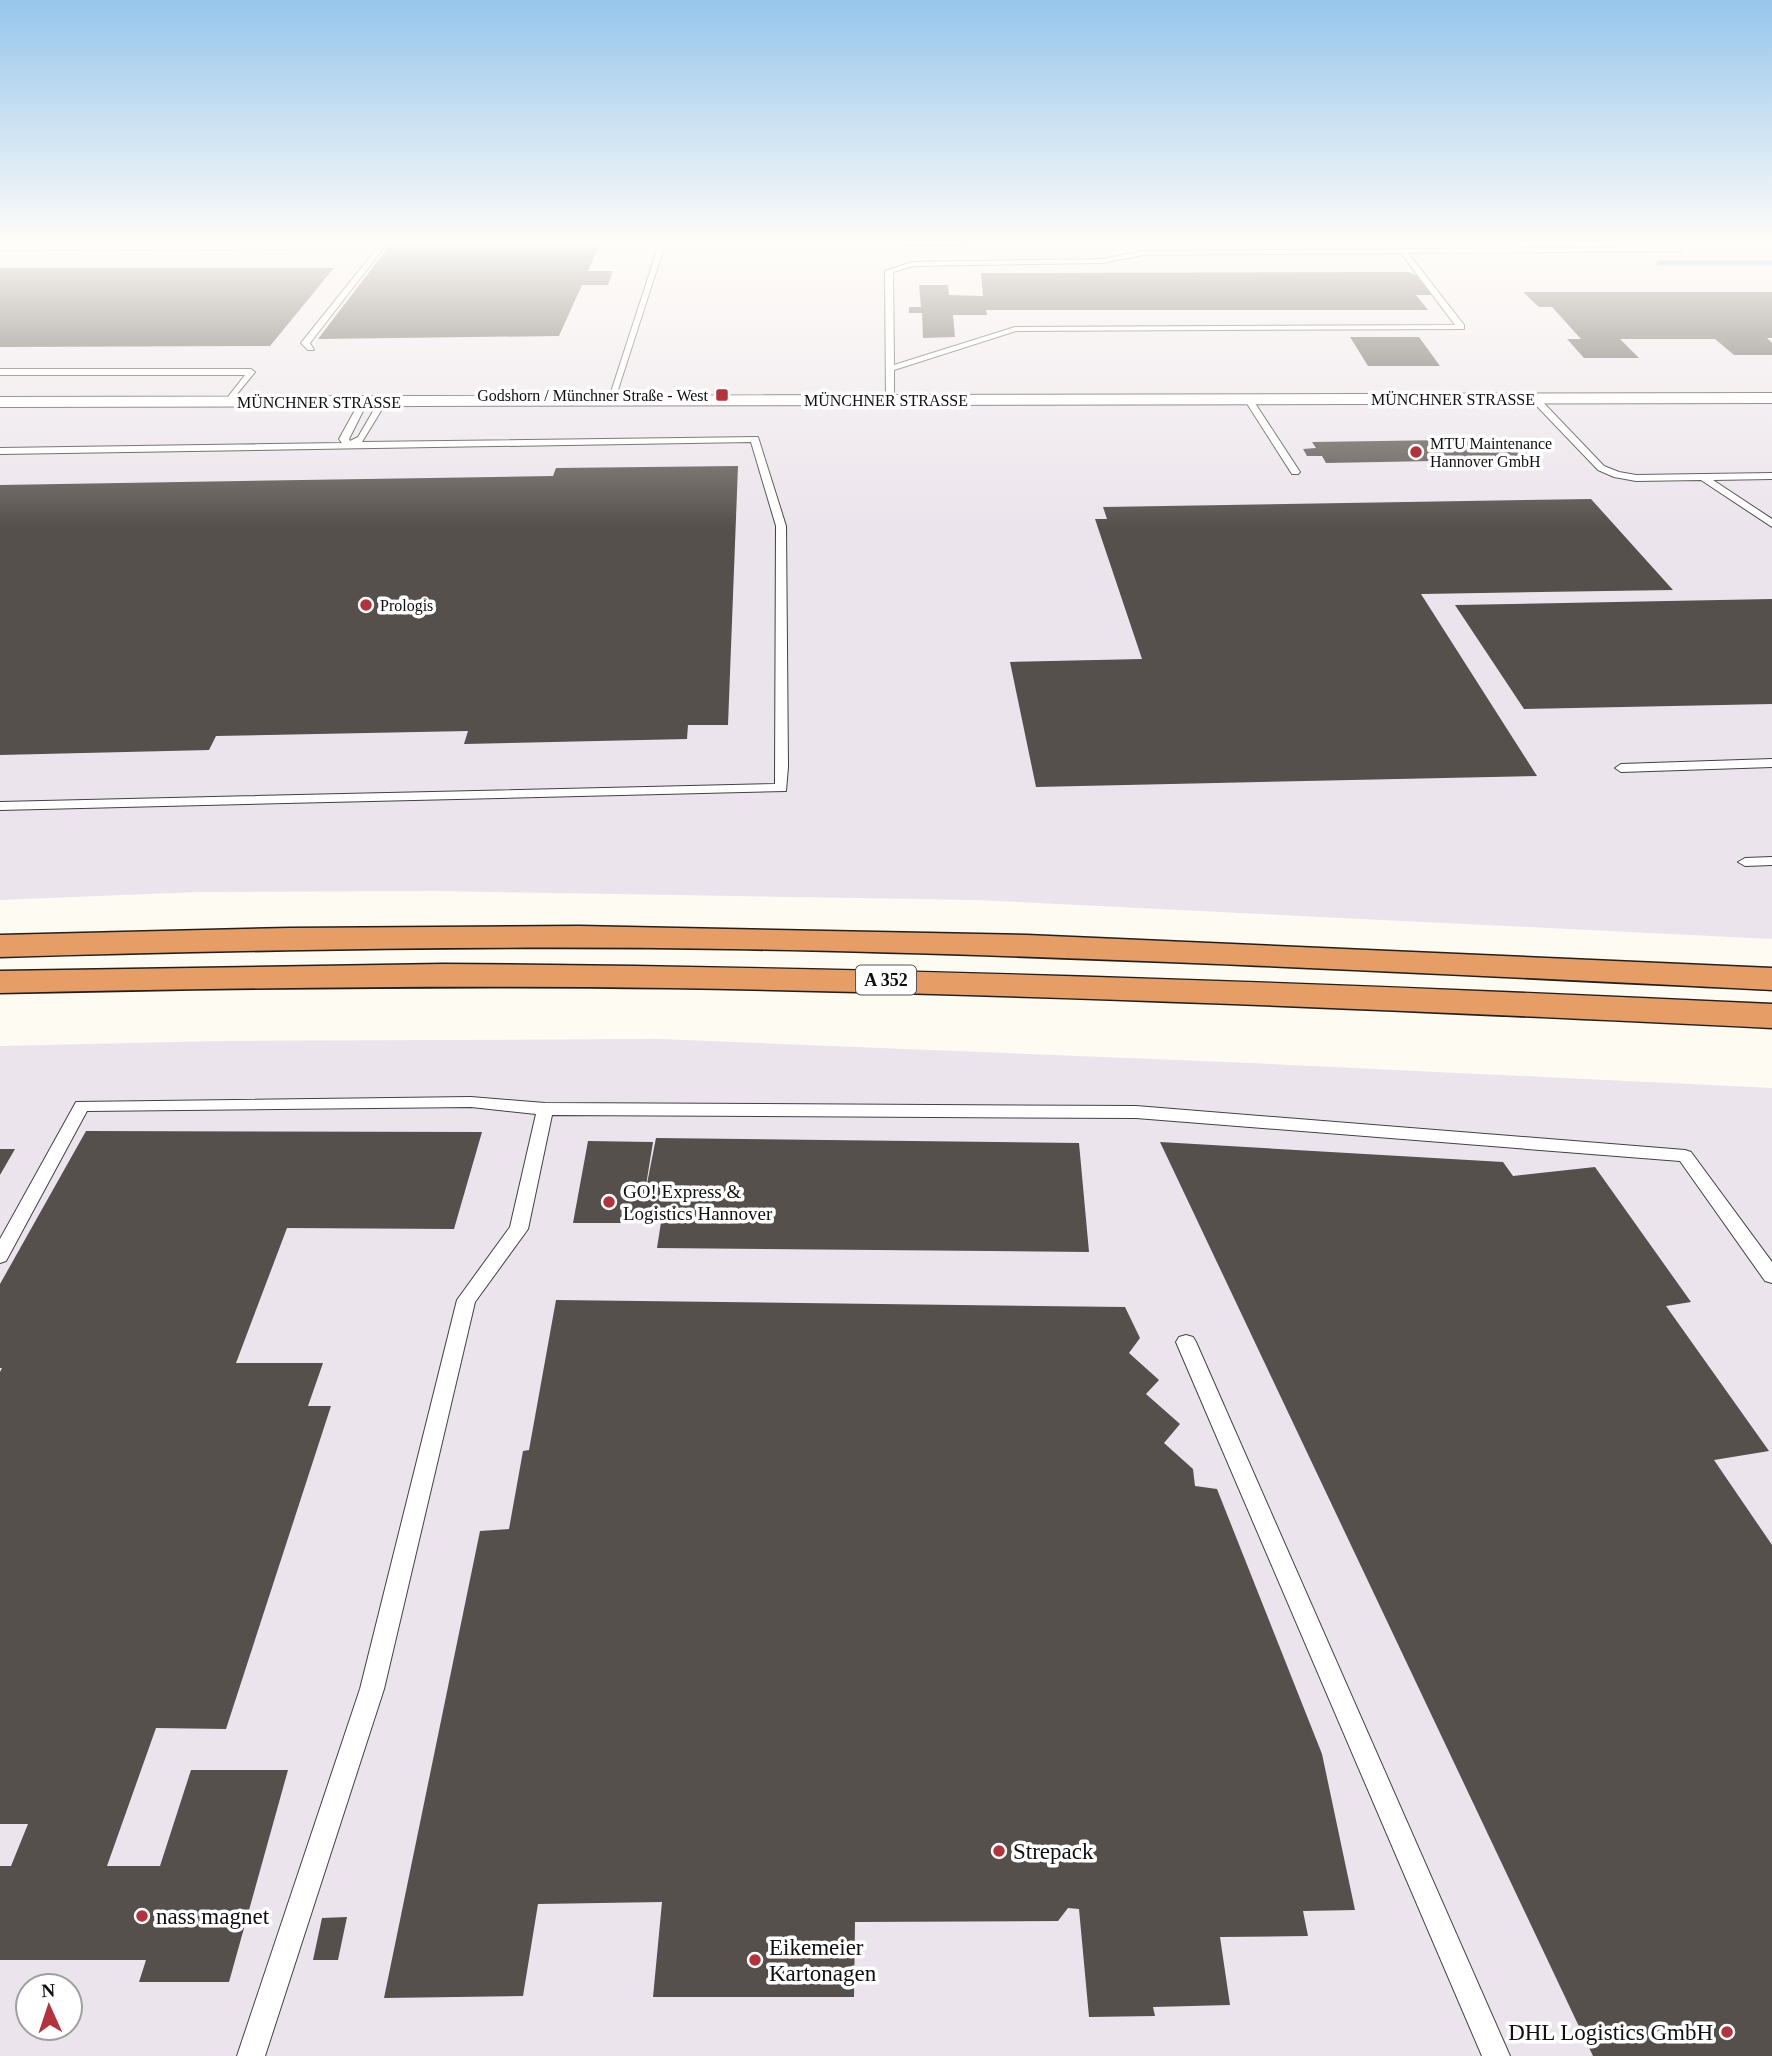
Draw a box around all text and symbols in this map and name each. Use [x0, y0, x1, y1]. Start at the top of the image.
place label: Godshorn / Münchner Straße - West [477, 387, 709, 404]
marker: Godshorn / Münchner Straße - West [714, 387, 730, 403]
street label: MÜNCHNER STRASSE [1371, 391, 1535, 408]
street label: MÜNCHNER STRASSE [804, 392, 968, 409]
street label: MÜNCHNER STRASSE [237, 394, 401, 411]
place label: MTU Maintenance Hannover GmbH [1430, 435, 1552, 470]
marker: MTU Maintenance Hannover GmbH [1408, 444, 1424, 460]
marker: Prologis [358, 597, 374, 613]
place label: Prologis [380, 597, 433, 615]
road number: A 352 [856, 965, 916, 995]
place label: GO! Express & Logistics Hannover [623, 1181, 773, 1224]
marker: GO! Express & Logistics Hannover [601, 1194, 617, 1210]
place label: Strepack [1013, 1839, 1094, 1864]
marker: Strepack [991, 1843, 1007, 1859]
place label: nass magnet [156, 1904, 270, 1929]
marker: nass magnet [134, 1908, 150, 1924]
place label: Eikemeier Kartonagen [769, 1935, 877, 1986]
marker: Eikemeier Kartonagen [747, 1952, 763, 1968]
north arrow [14, 1972, 84, 2042]
text: N [41, 1980, 56, 2001]
place label: DHL Logistics GmbH [1508, 2020, 1713, 2045]
marker: DHL Logistics GmbH [1719, 2024, 1735, 2040]

